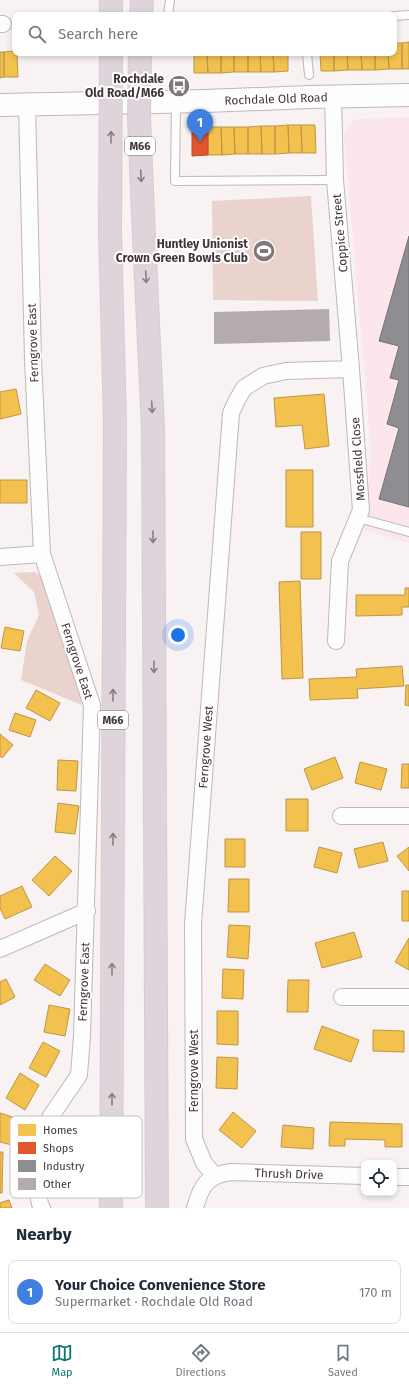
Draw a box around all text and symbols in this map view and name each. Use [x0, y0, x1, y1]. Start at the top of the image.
search box [12, 12, 397, 56]
icon: search [26, 23, 48, 45]
text: Search here [58, 25, 138, 43]
place label: Rochdale Old Road/M66 [85, 72, 164, 100]
bus stop icon: Rochdale Old Road/M66 [166, 73, 192, 99]
street label: Rochdale Old Road [224, 90, 328, 108]
pin: 1 [187, 109, 213, 142]
one-way arrow [107, 131, 115, 144]
road number: M66 [125, 137, 155, 155]
one-way arrow [138, 169, 145, 182]
street label: Coppice Street [330, 192, 350, 273]
place label: Huntley Unionist Crown Green Bowls Club [116, 237, 248, 265]
sports icon: Huntley Unionist Crown Green Bowls Club [251, 238, 277, 264]
one-way arrow [142, 270, 150, 283]
street label: Ferngrove East [25, 302, 41, 383]
one-way arrow [148, 400, 155, 413]
street label: Mossfield Close [348, 417, 368, 501]
one-way arrow [149, 530, 157, 543]
street label: Ferngrove East [58, 621, 96, 702]
your location [168, 625, 188, 645]
one-way arrow [150, 660, 158, 673]
one-way arrow [109, 689, 117, 702]
street label: Ferngrove West [196, 704, 216, 789]
road number: M66 [98, 711, 128, 729]
one-way arrow [109, 833, 117, 846]
street label: Ferngrove East [76, 941, 92, 1022]
one-way arrow [108, 963, 116, 976]
street label: Ferngrove West [187, 1029, 201, 1113]
one-way arrow [108, 1093, 116, 1106]
legend [10, 1116, 142, 1198]
text: Homes [43, 1124, 77, 1137]
text: Shops [43, 1142, 74, 1155]
text: Industry [43, 1160, 85, 1173]
map controls [361, 1160, 397, 1196]
button: locate [361, 1160, 397, 1196]
street label: Thrush Drive [254, 1166, 324, 1182]
text: Other [43, 1178, 72, 1191]
text: Nearby [16, 1224, 71, 1245]
text: Your Choice Convenience Store [55, 1276, 265, 1294]
text: 1 [27, 1285, 33, 1300]
text: 170 m [359, 1285, 392, 1300]
text: Supermarket · Rochdale Old Road [55, 1294, 253, 1309]
tab: Map [51, 1342, 73, 1379]
tab: Directions [175, 1342, 226, 1379]
tab: Saved [328, 1342, 358, 1379]

